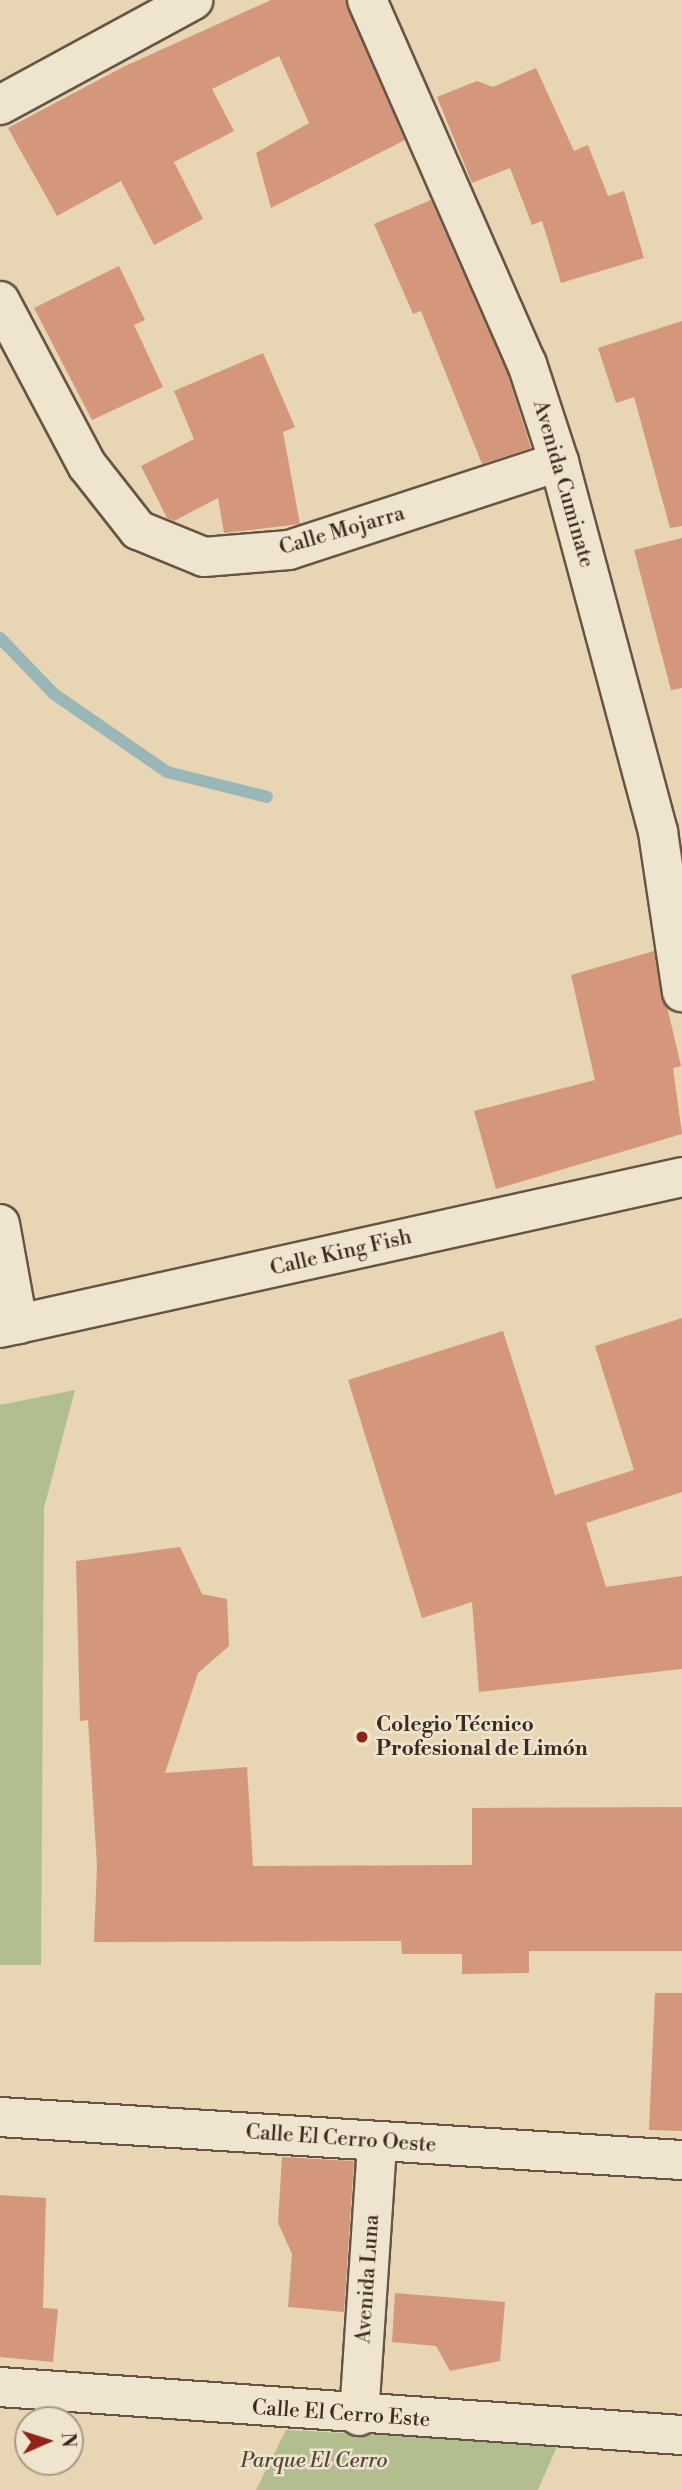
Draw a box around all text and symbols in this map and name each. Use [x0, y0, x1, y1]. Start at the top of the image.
street label: Avenida Cuminate [527, 397, 599, 571]
street label: Calle Mojarra [276, 501, 408, 561]
street label: Calle King Fish [268, 1224, 414, 1282]
place label: Colegio Técnico Profesional de Limón [376, 1712, 588, 1762]
marker: Colegio Técnico Profesional de Limón [354, 1729, 370, 1745]
street label: Calle El Cerro Oeste [245, 2120, 437, 2158]
street label: Avenida Luna [351, 2214, 385, 2344]
street label: Calle El Cerro Este [251, 2395, 431, 2433]
north arrow [14, 2406, 84, 2476]
text: N [56, 2432, 80, 2448]
park label: Parque El Cerro [241, 2448, 387, 2474]

